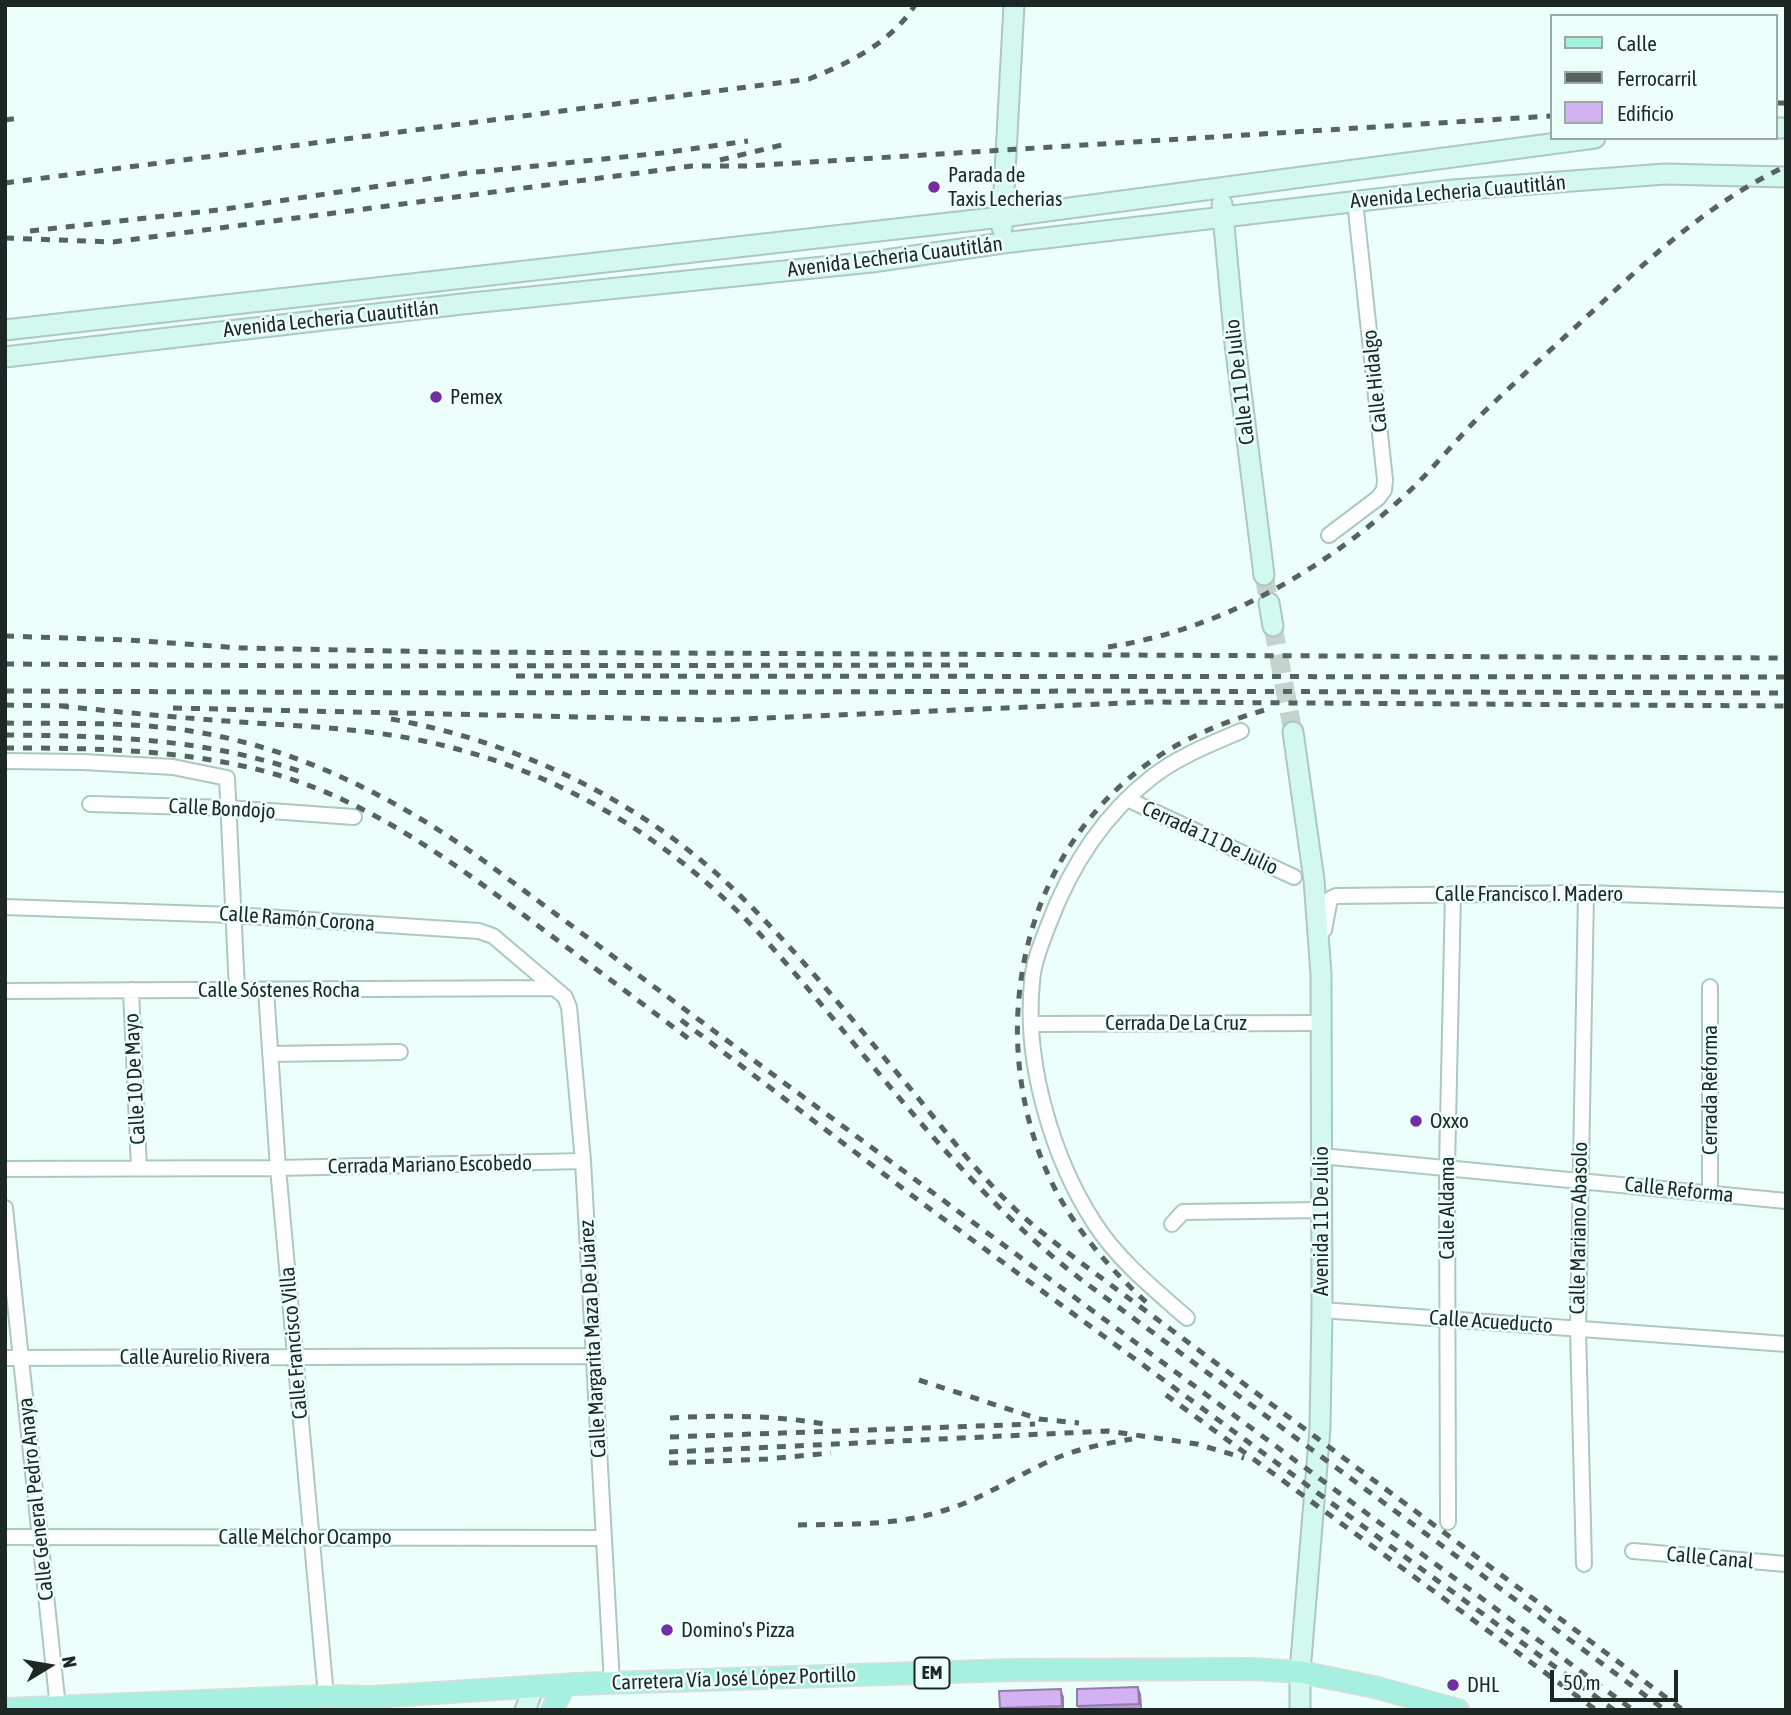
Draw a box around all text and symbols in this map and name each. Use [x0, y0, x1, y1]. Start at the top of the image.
legend [1550, 14, 1777, 140]
text: Calle [1617, 31, 1657, 55]
text: Ferrocarril [1617, 66, 1697, 90]
text: Edificio [1617, 101, 1674, 125]
place label: Parada de Taxis Lecherias [948, 162, 1062, 212]
street label: Avenida Lecheria Cuautitlán [1349, 170, 1567, 214]
marker: Parada de Taxis Lecherias [926, 179, 942, 195]
street label: Avenida Lecheria Cuautitlán [786, 231, 1004, 283]
street label: Avenida Lecheria Cuautitlán [222, 295, 440, 343]
street label: Calle 11 De Julio [1220, 318, 1260, 446]
street label: Calle Hidalgo [1357, 328, 1393, 434]
place label: Pemex [450, 384, 503, 410]
marker: Pemex [428, 389, 444, 405]
street label: Calle Bondojo [168, 794, 276, 824]
street label: Cerrada 11 De Julio [1138, 795, 1282, 881]
street label: Calle Francisco I. Madero [1435, 881, 1623, 907]
street label: Calle Ramón Corona [218, 901, 376, 937]
street label: Calle Sóstenes Rocha [198, 977, 360, 1003]
street label: Cerrada De La Cruz [1105, 1010, 1247, 1036]
street label: Calle 10 De Mayo [119, 1013, 151, 1145]
street label: Cerrada Reforma [1697, 1025, 1723, 1155]
place label: Oxxo [1430, 1108, 1469, 1134]
marker: Oxxo [1408, 1113, 1424, 1129]
street label: Calle Mariano Abasolo [1565, 1141, 1593, 1315]
street label: Avenida 11 De Julio [1308, 1146, 1334, 1296]
street label: Cerrada Mariano Escobedo [328, 1151, 532, 1179]
street label: Calle Aldama [1434, 1157, 1460, 1259]
street label: Calle Reforma [1623, 1172, 1735, 1208]
street label: Calle Margarita Maza De Juárez [574, 1219, 612, 1459]
street label: Calle Francisco Villa [275, 1266, 313, 1420]
street label: Calle Acueducto [1428, 1305, 1554, 1339]
street label: Calle Aurelio Rivera [120, 1344, 270, 1370]
street label: Calle General Pedro Anaya [13, 1396, 59, 1602]
street label: Calle Melchor Ocampo [218, 1524, 392, 1550]
street label: Calle Canal [1665, 1542, 1755, 1574]
place label: Domino's Pizza [681, 1617, 795, 1643]
marker: Domino's Pizza [659, 1622, 675, 1638]
north arrow [14, 1631, 84, 1701]
text: N [58, 1654, 81, 1670]
scale bar [1553, 1656, 1681, 1700]
road number: EM [914, 1658, 950, 1688]
street label: Carretera Vía José López Portillo [611, 1662, 857, 1696]
text: 50 m [1563, 1670, 1601, 1694]
place label: DHL [1467, 1672, 1499, 1698]
marker: DHL [1445, 1677, 1461, 1693]

